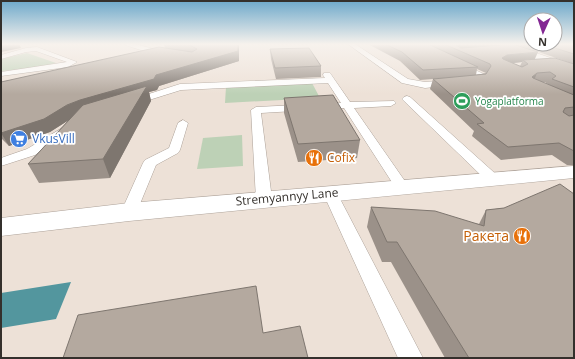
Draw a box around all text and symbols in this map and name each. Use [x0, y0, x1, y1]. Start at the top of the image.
north arrow [523, 12, 563, 52]
text: N [538, 35, 547, 50]
sports icon: Yogaplatforma [452, 91, 472, 111]
place label: Yogaplatforma [475, 94, 544, 108]
supermarket icon: VkusVill [9, 129, 29, 149]
place label: VkusVill [32, 130, 75, 147]
restaurant icon: Cofix [304, 148, 324, 168]
place label: Cofix [327, 149, 356, 166]
street label: Stremyannyy Lane [235, 184, 339, 209]
place label: Ракета [463, 226, 509, 245]
restaurant icon: Ракета [512, 226, 532, 246]

